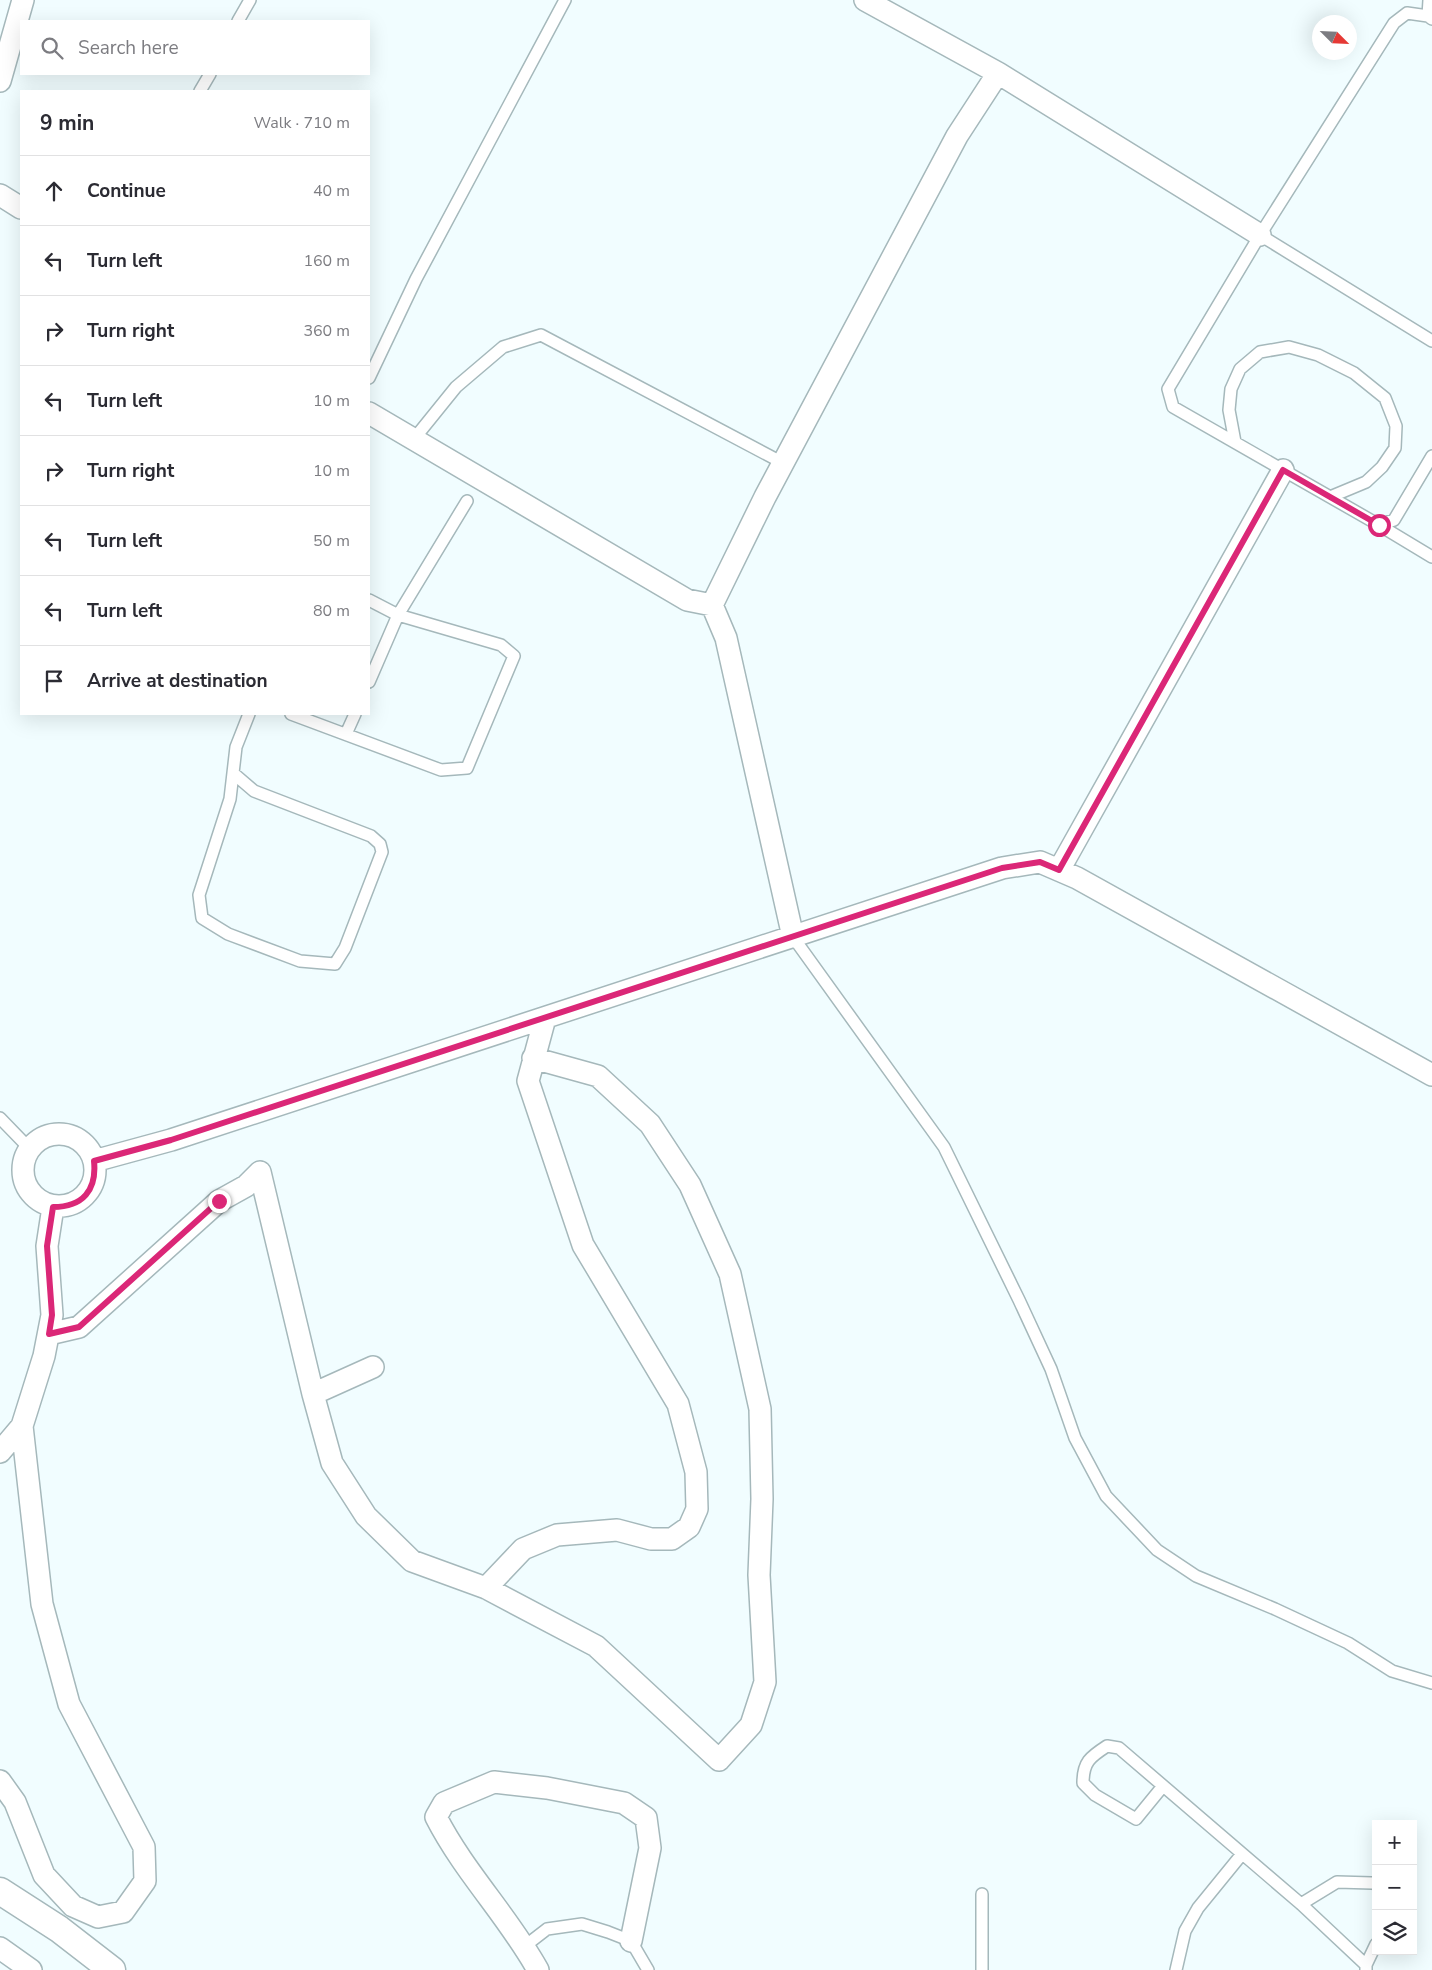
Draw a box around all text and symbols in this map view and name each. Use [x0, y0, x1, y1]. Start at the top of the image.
north arrow [1312, 15, 1357, 60]
search box [20, 20, 370, 75]
icon: search [38, 34, 66, 62]
text: Search here [78, 35, 179, 61]
text: 9 min [40, 109, 94, 137]
text: Walk · 710 m [254, 112, 350, 134]
icon: ahead [40, 177, 68, 205]
text: Continue [87, 178, 166, 204]
text: 40 m [313, 180, 350, 202]
icon: left [40, 247, 68, 275]
text: Turn left [87, 248, 162, 274]
text: 160 m [303, 250, 350, 272]
icon: right [40, 317, 68, 345]
text: Turn right [87, 318, 174, 344]
text: 360 m [303, 320, 350, 342]
icon: left [40, 387, 68, 415]
text: Turn left [87, 388, 162, 414]
text: 10 m [313, 390, 350, 412]
icon: right [40, 457, 68, 485]
text: Turn right [87, 458, 174, 484]
text: 10 m [313, 460, 350, 482]
route start [1368, 514, 1391, 537]
icon: left [40, 527, 68, 555]
text: Turn left [87, 528, 162, 554]
text: 50 m [313, 530, 350, 552]
icon: left [40, 597, 68, 625]
text: Turn left [87, 598, 162, 624]
text: 80 m [313, 600, 350, 622]
icon: arrive [40, 667, 68, 695]
text: Arrive at destination [87, 668, 268, 694]
route end [208, 1190, 231, 1213]
map controls [1372, 1820, 1417, 1955]
button: + [1372, 1820, 1417, 1865]
button: − [1372, 1865, 1417, 1910]
button: layers [1372, 1910, 1417, 1955]

